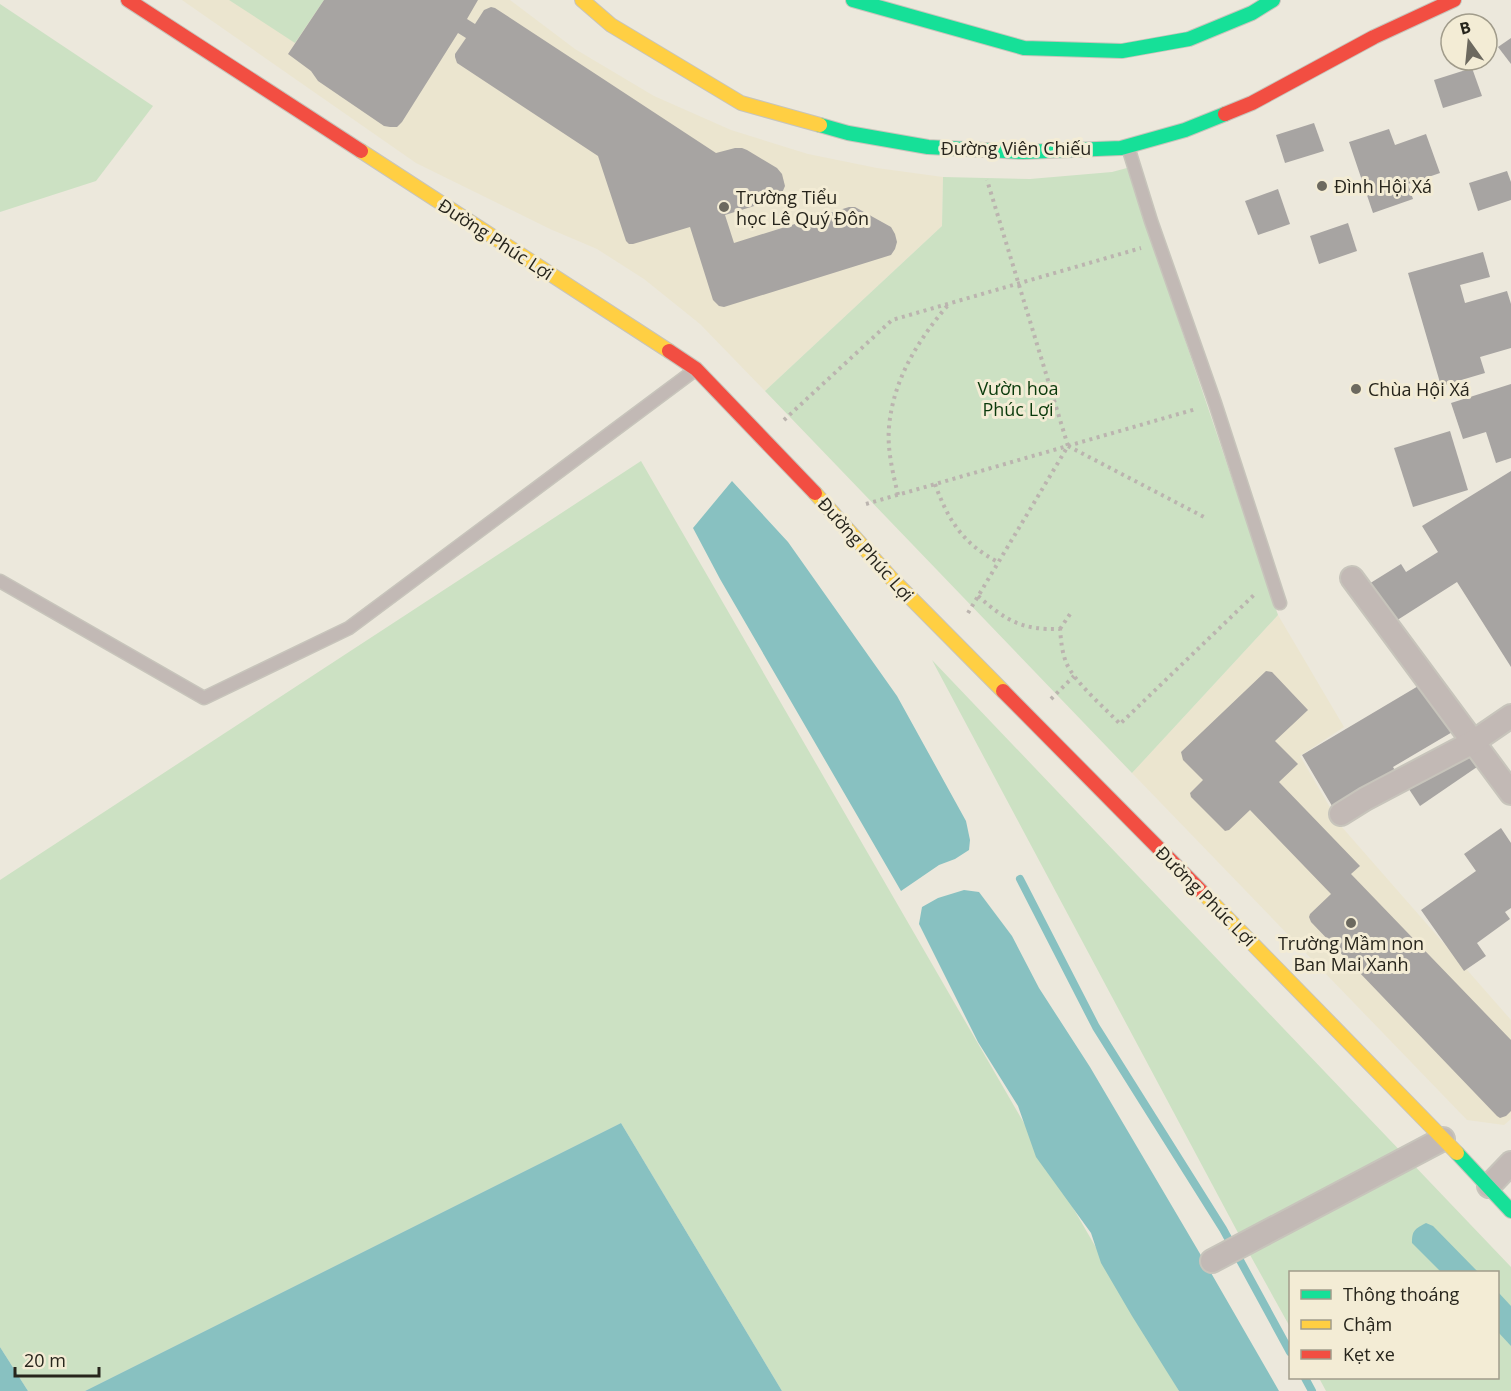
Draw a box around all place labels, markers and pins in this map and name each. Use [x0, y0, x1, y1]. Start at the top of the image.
place label: Đình Hội Xá [1334, 174, 1432, 198]
marker: Đình Hội Xá [1315, 179, 1329, 193]
place label: Trường Tiểu học Lê Quý Đôn [736, 185, 869, 230]
marker: Trường Tiểu học Lê Quý Đôn [717, 200, 731, 214]
place label: Chùa Hội Xá [1368, 377, 1470, 401]
marker: Chùa Hội Xá [1349, 382, 1363, 396]
marker: Trường Mầm non Ban Mai Xanh [1344, 916, 1358, 930]
place label: Trường Mầm non Ban Mai Xanh [1278, 931, 1424, 976]

